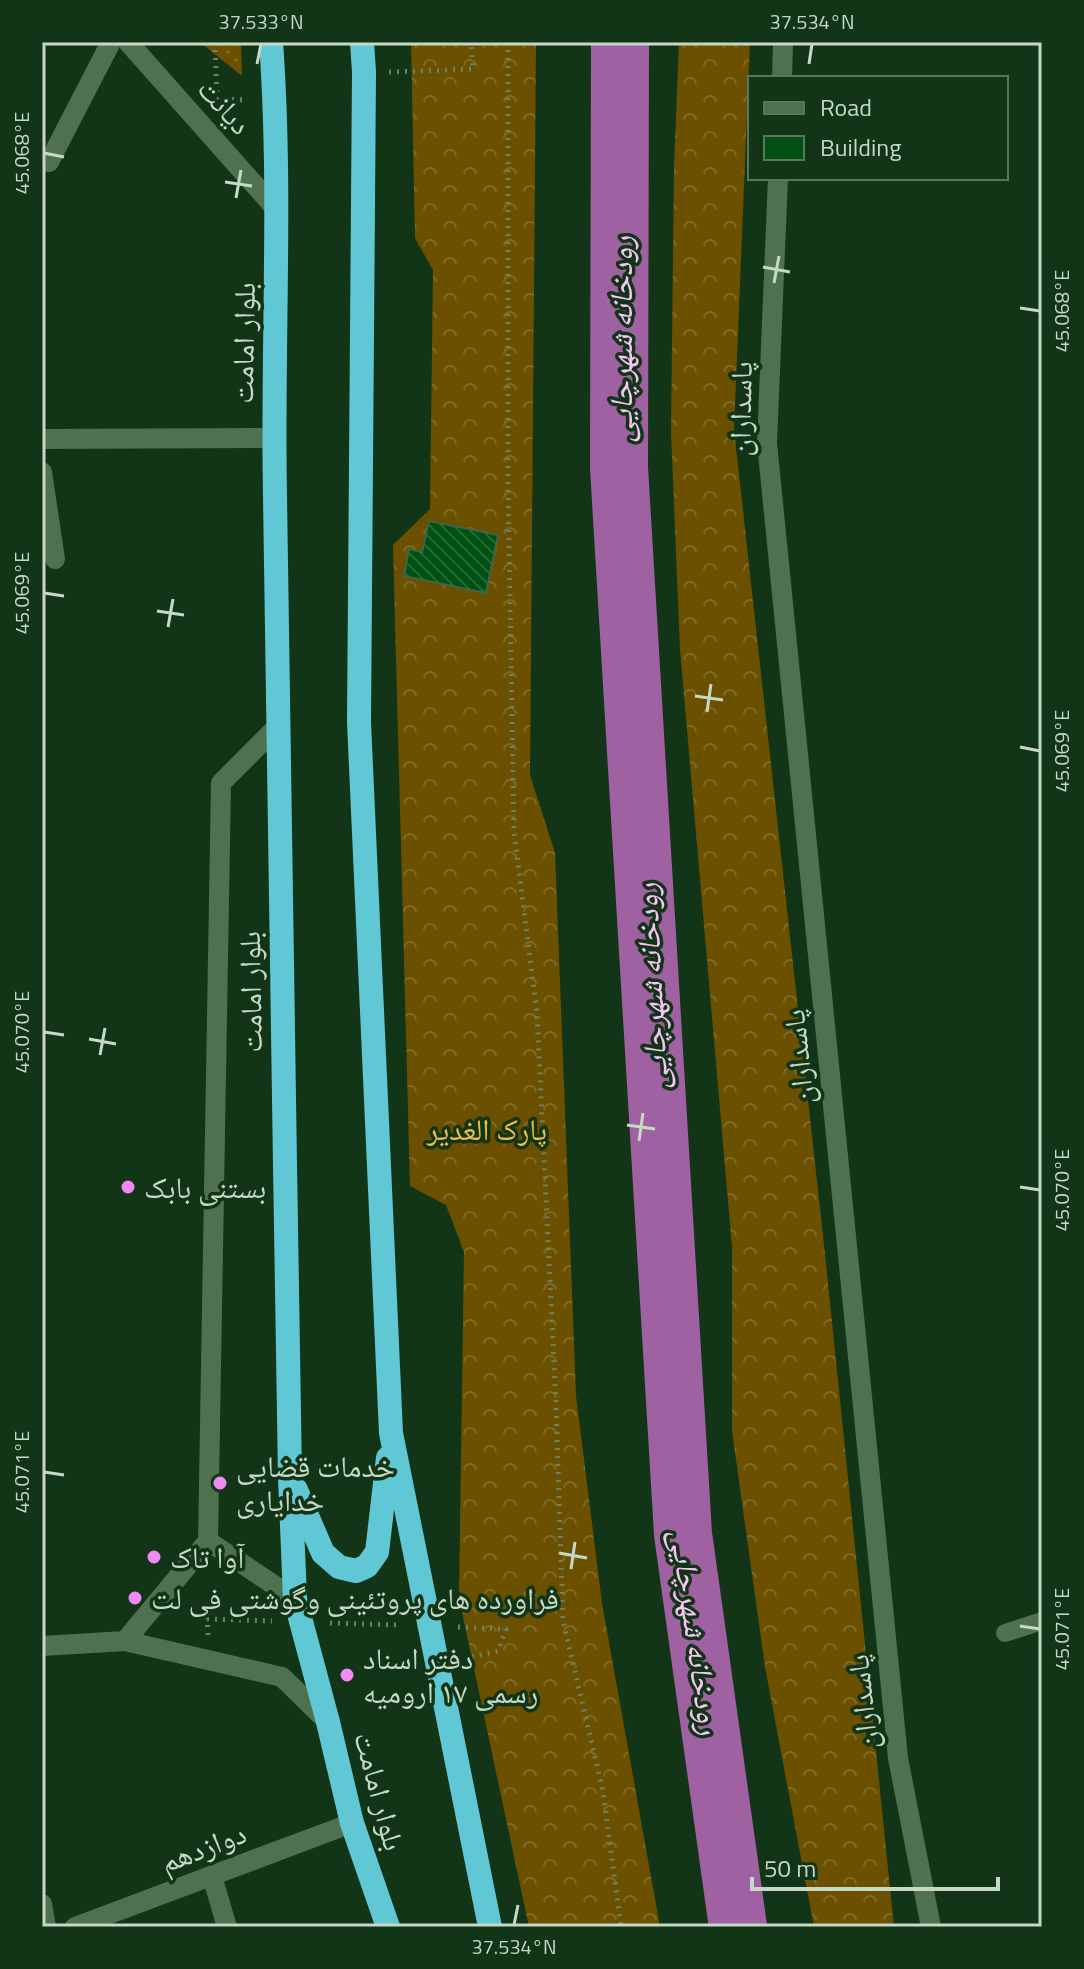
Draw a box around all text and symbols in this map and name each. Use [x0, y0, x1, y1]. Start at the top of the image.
text: 37.533°N [218, 6, 304, 37]
text: 37.534°N [769, 6, 855, 37]
street label: دیانت [187, 67, 263, 145]
legend [748, 76, 1008, 180]
text: Road [820, 89, 872, 125]
text: 45.068°E [6, 112, 37, 194]
text: Building [820, 129, 902, 165]
water label: رودخانه شهرچایی [596, 236, 644, 442]
text: 45.068°E [1046, 270, 1077, 352]
street label: بلوار امامت [219, 282, 267, 404]
street label: پاسداران [716, 361, 764, 457]
text: 45.069°E [6, 552, 37, 634]
text: 45.069°E [1046, 710, 1077, 792]
water label: رودخانه شهرچایی [621, 881, 679, 1091]
street label: بلوار امامت [226, 931, 274, 1053]
text: 45.070°E [6, 991, 37, 1073]
street label: پاسداران [770, 1007, 826, 1107]
park label: پارک الغدیر [426, 1106, 547, 1152]
text: 45.070°E [1046, 1149, 1077, 1231]
place label: بستنی بابک [144, 1164, 266, 1210]
marker: بستنی بابک [119, 1178, 137, 1196]
text: 45.071°E [6, 1431, 37, 1513]
place label: خدمات قضایی خدایاری [236, 1443, 395, 1523]
marker: خدمات قضایی خدایاری [211, 1474, 229, 1492]
water label: رودخانه شهرچایی [659, 1526, 735, 1738]
place label: آوا تاک [170, 1534, 246, 1580]
marker: آوا تاک [145, 1548, 163, 1566]
place label: فراورده های پروتئینی و‌گوشتی فی لت [151, 1575, 559, 1621]
text: 45.071°E [1046, 1588, 1077, 1670]
marker: فراورده های پروتئینی و‌گوشتی فی لت [126, 1589, 144, 1607]
place label: دفتر اسناد رسمی ۱۷ ارومیه [363, 1635, 538, 1715]
street label: پاسداران [834, 1652, 890, 1752]
marker: دفتر اسناد رسمی ۱۷ ارومیه [338, 1666, 356, 1684]
street label: بلوار امامت [342, 1726, 418, 1856]
street label: دوازدهم [153, 1810, 253, 1884]
scale bar [752, 1841, 998, 1891]
text: 50 m [764, 1850, 816, 1886]
text: 37.534°N [471, 1931, 557, 1962]

